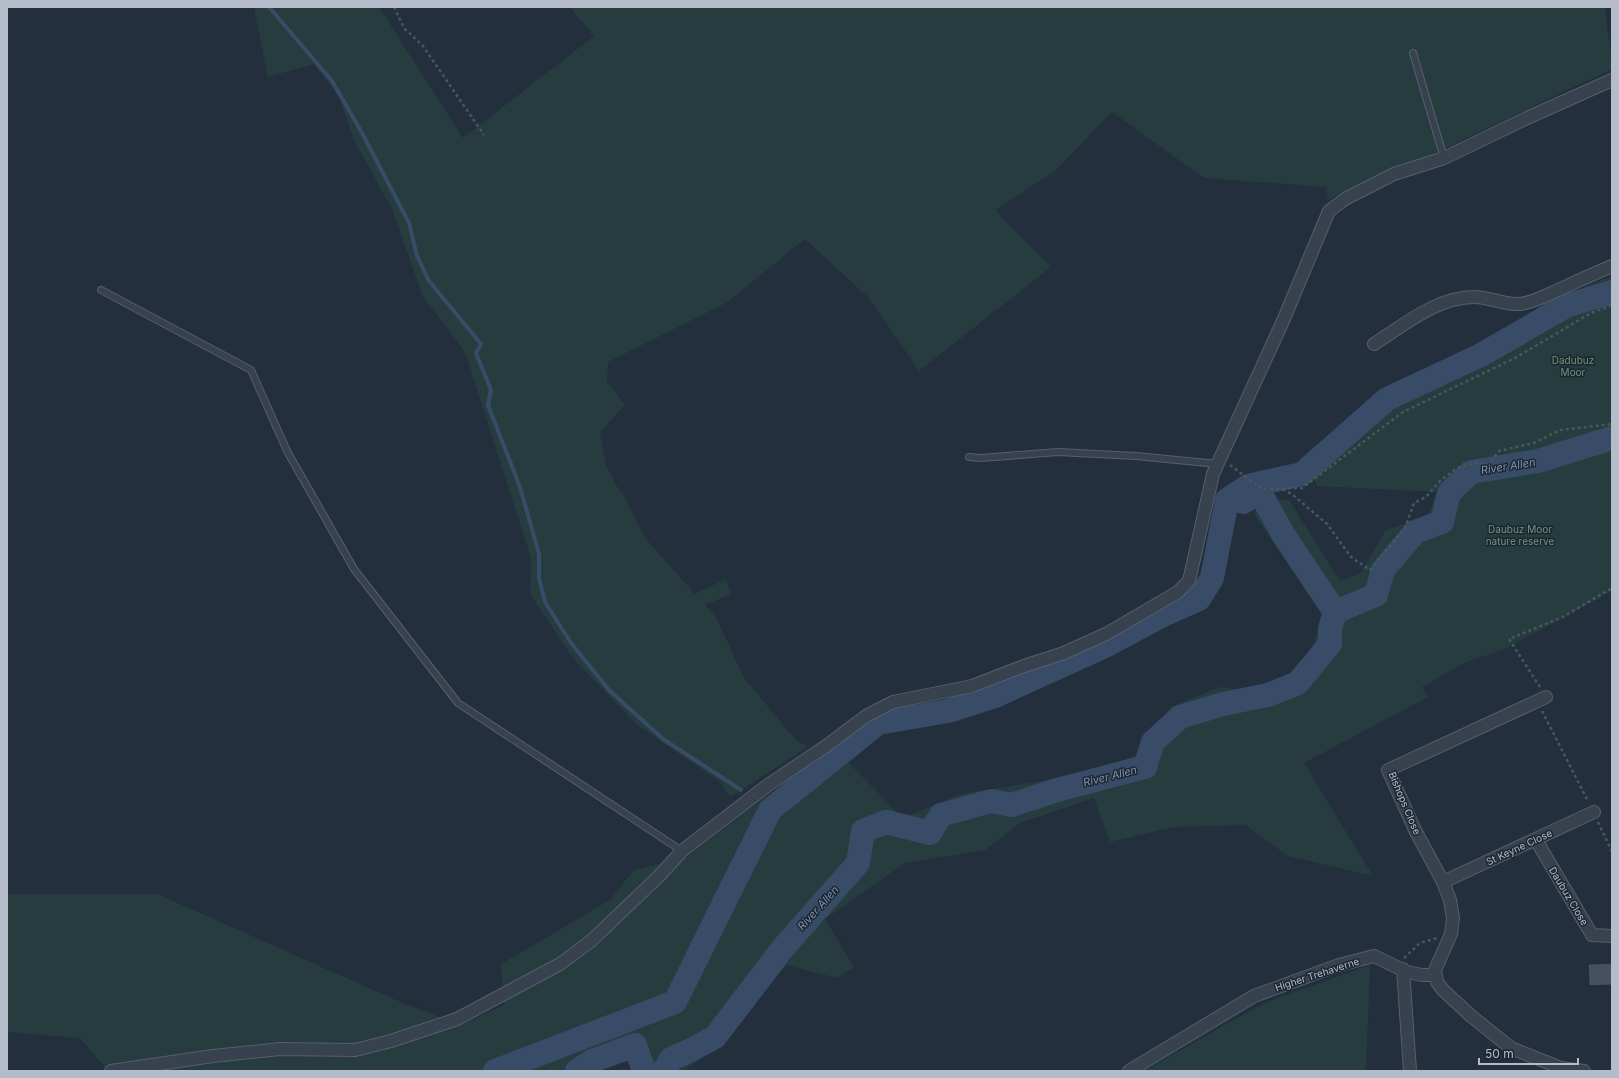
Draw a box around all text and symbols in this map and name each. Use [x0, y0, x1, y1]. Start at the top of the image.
park label: Dadubuz Moor [1552, 354, 1594, 378]
water label: River Allen [1480, 455, 1537, 477]
park label: Daubuz Moor nature reserve [1486, 523, 1554, 547]
water label: River Allen [1082, 762, 1139, 789]
street label: Bishops Close [1386, 770, 1424, 836]
street label: St Keyne Close [1484, 826, 1554, 868]
street label: Daubuz Close [1547, 865, 1591, 927]
water label: River Allen [794, 882, 842, 933]
street label: Higher Trehaverne [1273, 955, 1361, 993]
scale bar [1479, 1040, 1578, 1066]
text: 50 m [1485, 1046, 1514, 1061]

